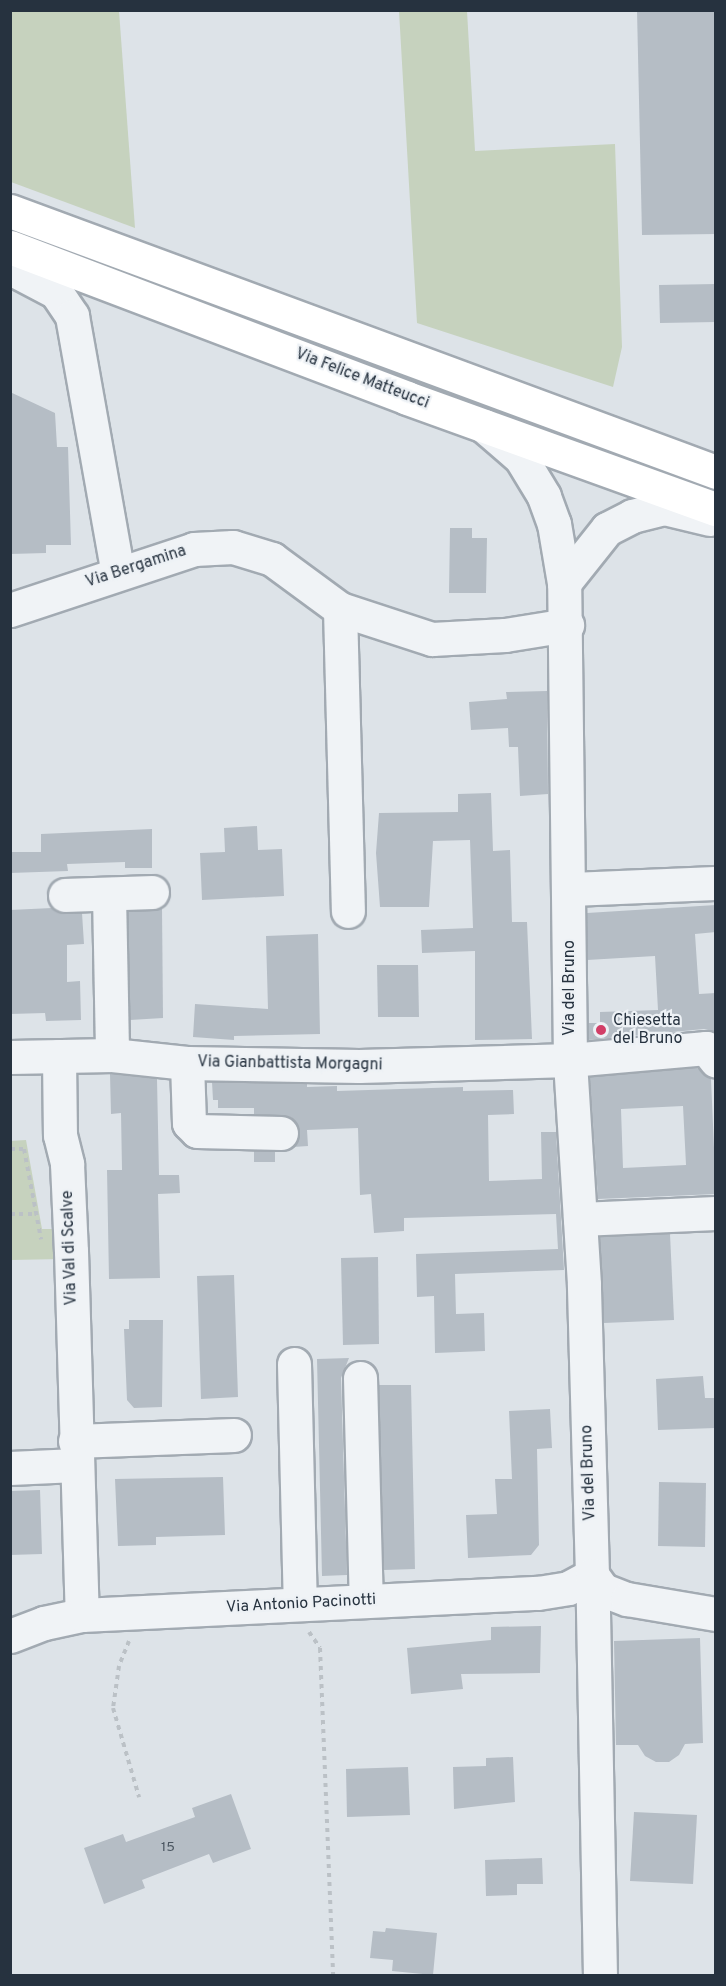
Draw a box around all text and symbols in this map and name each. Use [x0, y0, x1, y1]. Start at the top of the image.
street label: Via Felice Matteucci [292, 345, 432, 413]
street label: Via Bergamina [83, 542, 189, 592]
street label: Via del Bruno [560, 940, 580, 1036]
place label: Chiesetta del Bruno [613, 1011, 682, 1049]
marker: Chiesetta del Bruno [594, 1023, 608, 1037]
street label: Via Gianbattista Morgagni [197, 1053, 383, 1075]
street label: Via Val di Scalve [58, 1190, 82, 1306]
street label: Via del Bruno [578, 1425, 600, 1521]
street label: Via Antonio Pacinotti [225, 1590, 377, 1618]
house number: 15 [161, 1840, 175, 1856]

